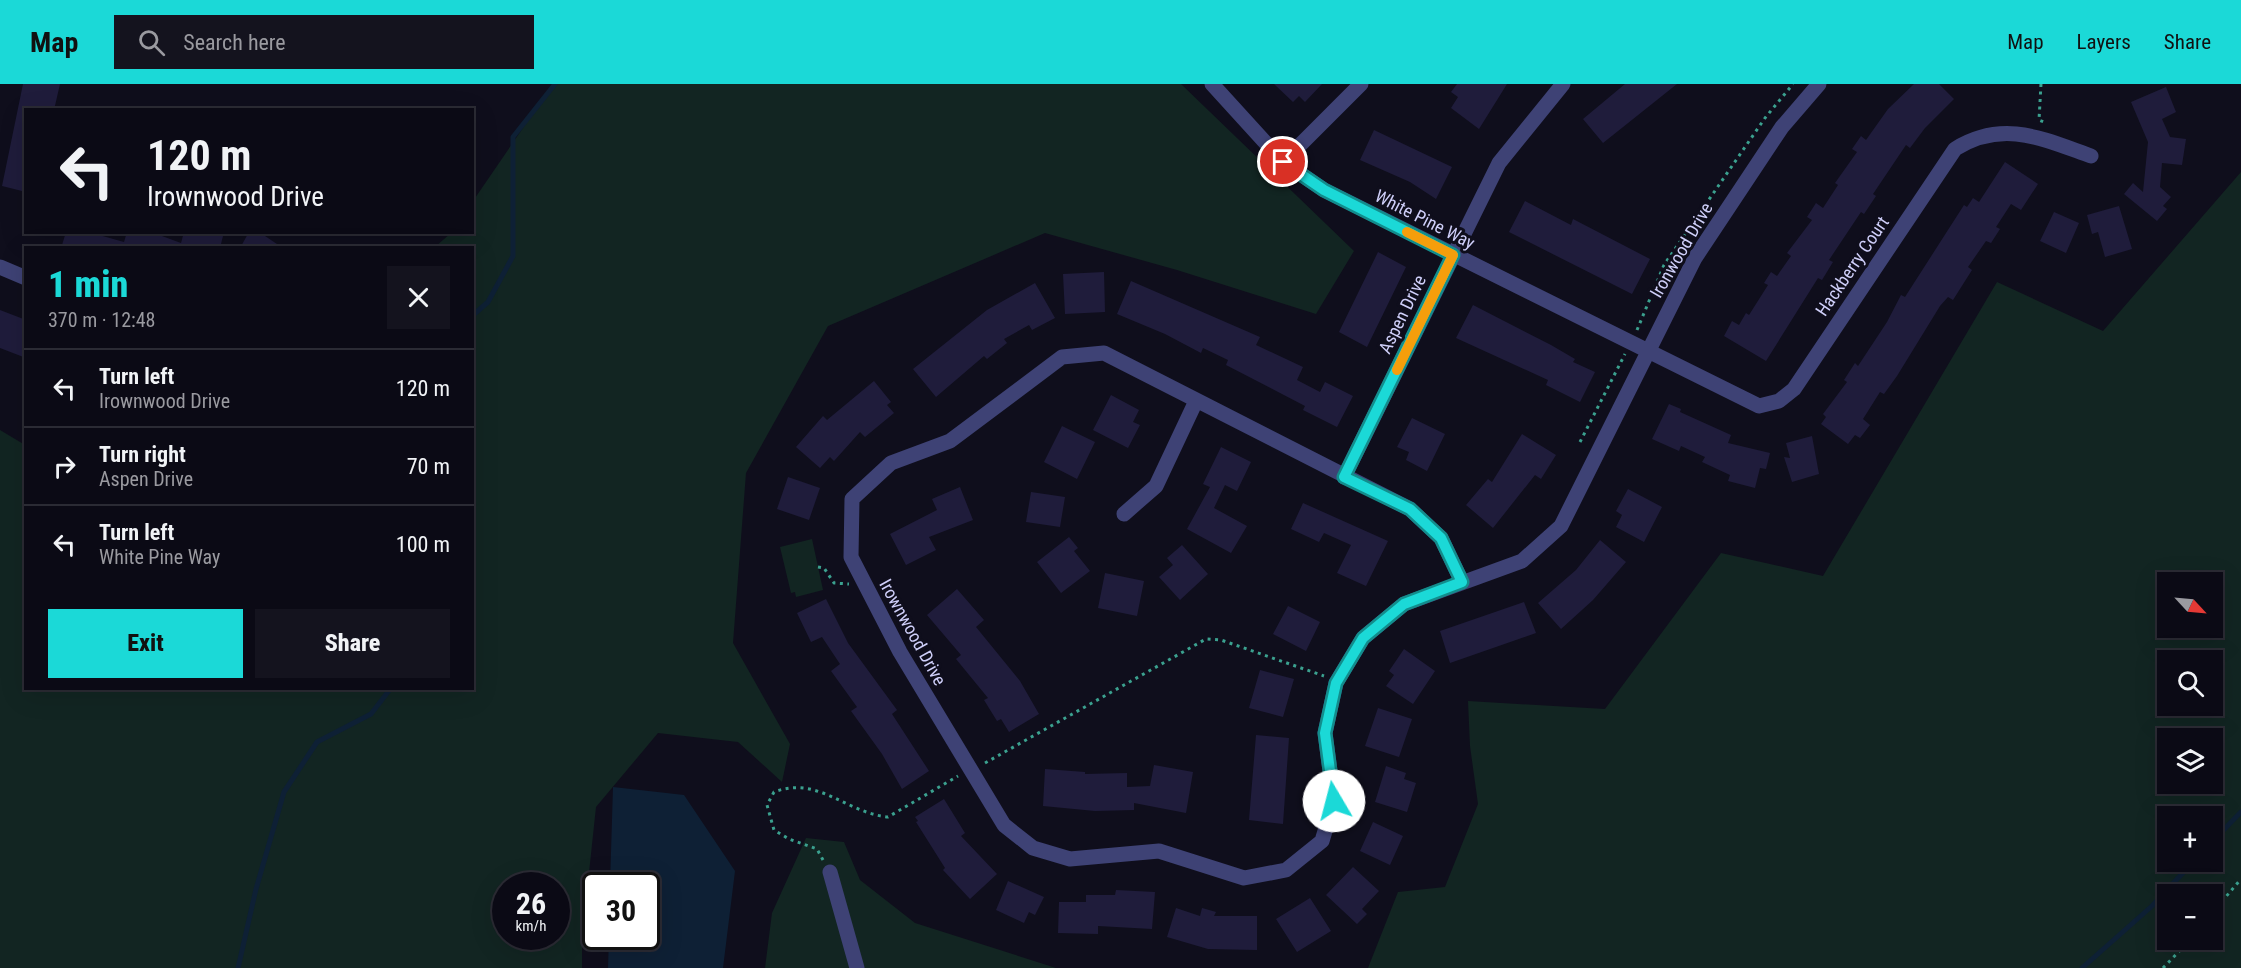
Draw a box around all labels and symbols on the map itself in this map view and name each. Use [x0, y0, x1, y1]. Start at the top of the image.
pin [1257, 136, 1308, 187]
street label: White Pine Way [1372, 185, 1479, 253]
street label: Ironwood Drive [1645, 199, 1717, 301]
street label: Hackberry Court [1811, 212, 1893, 320]
street label: Aspen Drive [1374, 271, 1430, 357]
north arrow [2157, 572, 2223, 638]
street label: Irownwood Drive [875, 575, 951, 689]
position arrow [1302, 769, 1366, 833]
speed limit sign: 30 [582, 872, 660, 950]

